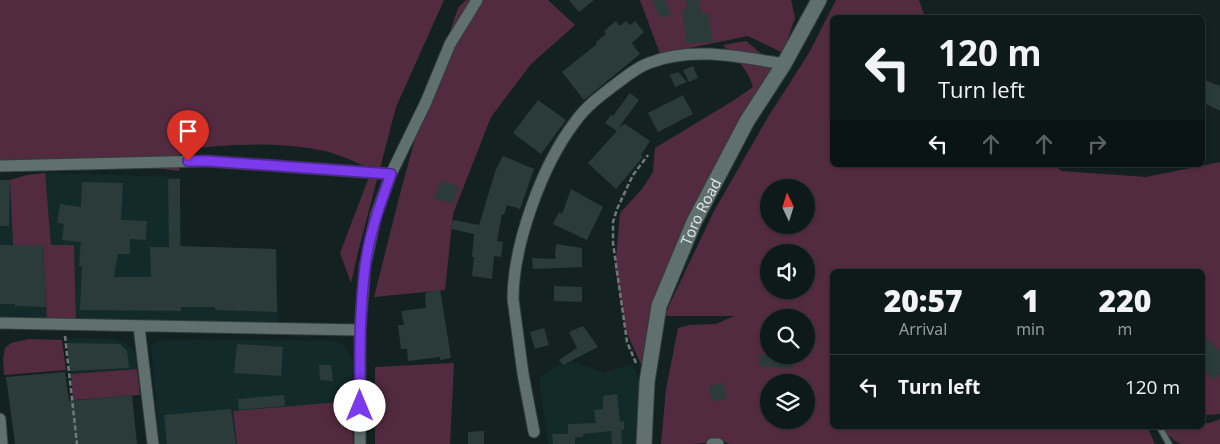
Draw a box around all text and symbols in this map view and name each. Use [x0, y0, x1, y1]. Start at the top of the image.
text: 120 m [938, 29, 1042, 76]
icon: left [855, 35, 920, 100]
text: Turn left [938, 74, 1025, 104]
pin [167, 110, 209, 161]
icon: arrive [174, 117, 202, 145]
icon: left [924, 130, 952, 158]
icon: ahead [977, 130, 1005, 158]
icon: ahead [1030, 130, 1058, 158]
icon: right [1083, 130, 1111, 158]
street label: Toro Road [675, 175, 725, 248]
north arrow [760, 179, 815, 234]
map controls [760, 179, 815, 429]
button: sound [760, 244, 815, 299]
text: 20:57 [884, 280, 963, 321]
text: 1 [1022, 280, 1039, 321]
text: 220 [1099, 280, 1151, 321]
button: search [760, 309, 815, 364]
text: Arrival [899, 318, 947, 340]
text: min [1016, 318, 1045, 340]
text: m [1118, 318, 1132, 340]
icon: left [855, 373, 883, 401]
button: layers [760, 374, 815, 429]
text: Turn left [898, 374, 980, 400]
text: 120 m [1125, 374, 1180, 400]
position arrow [333, 379, 385, 431]

